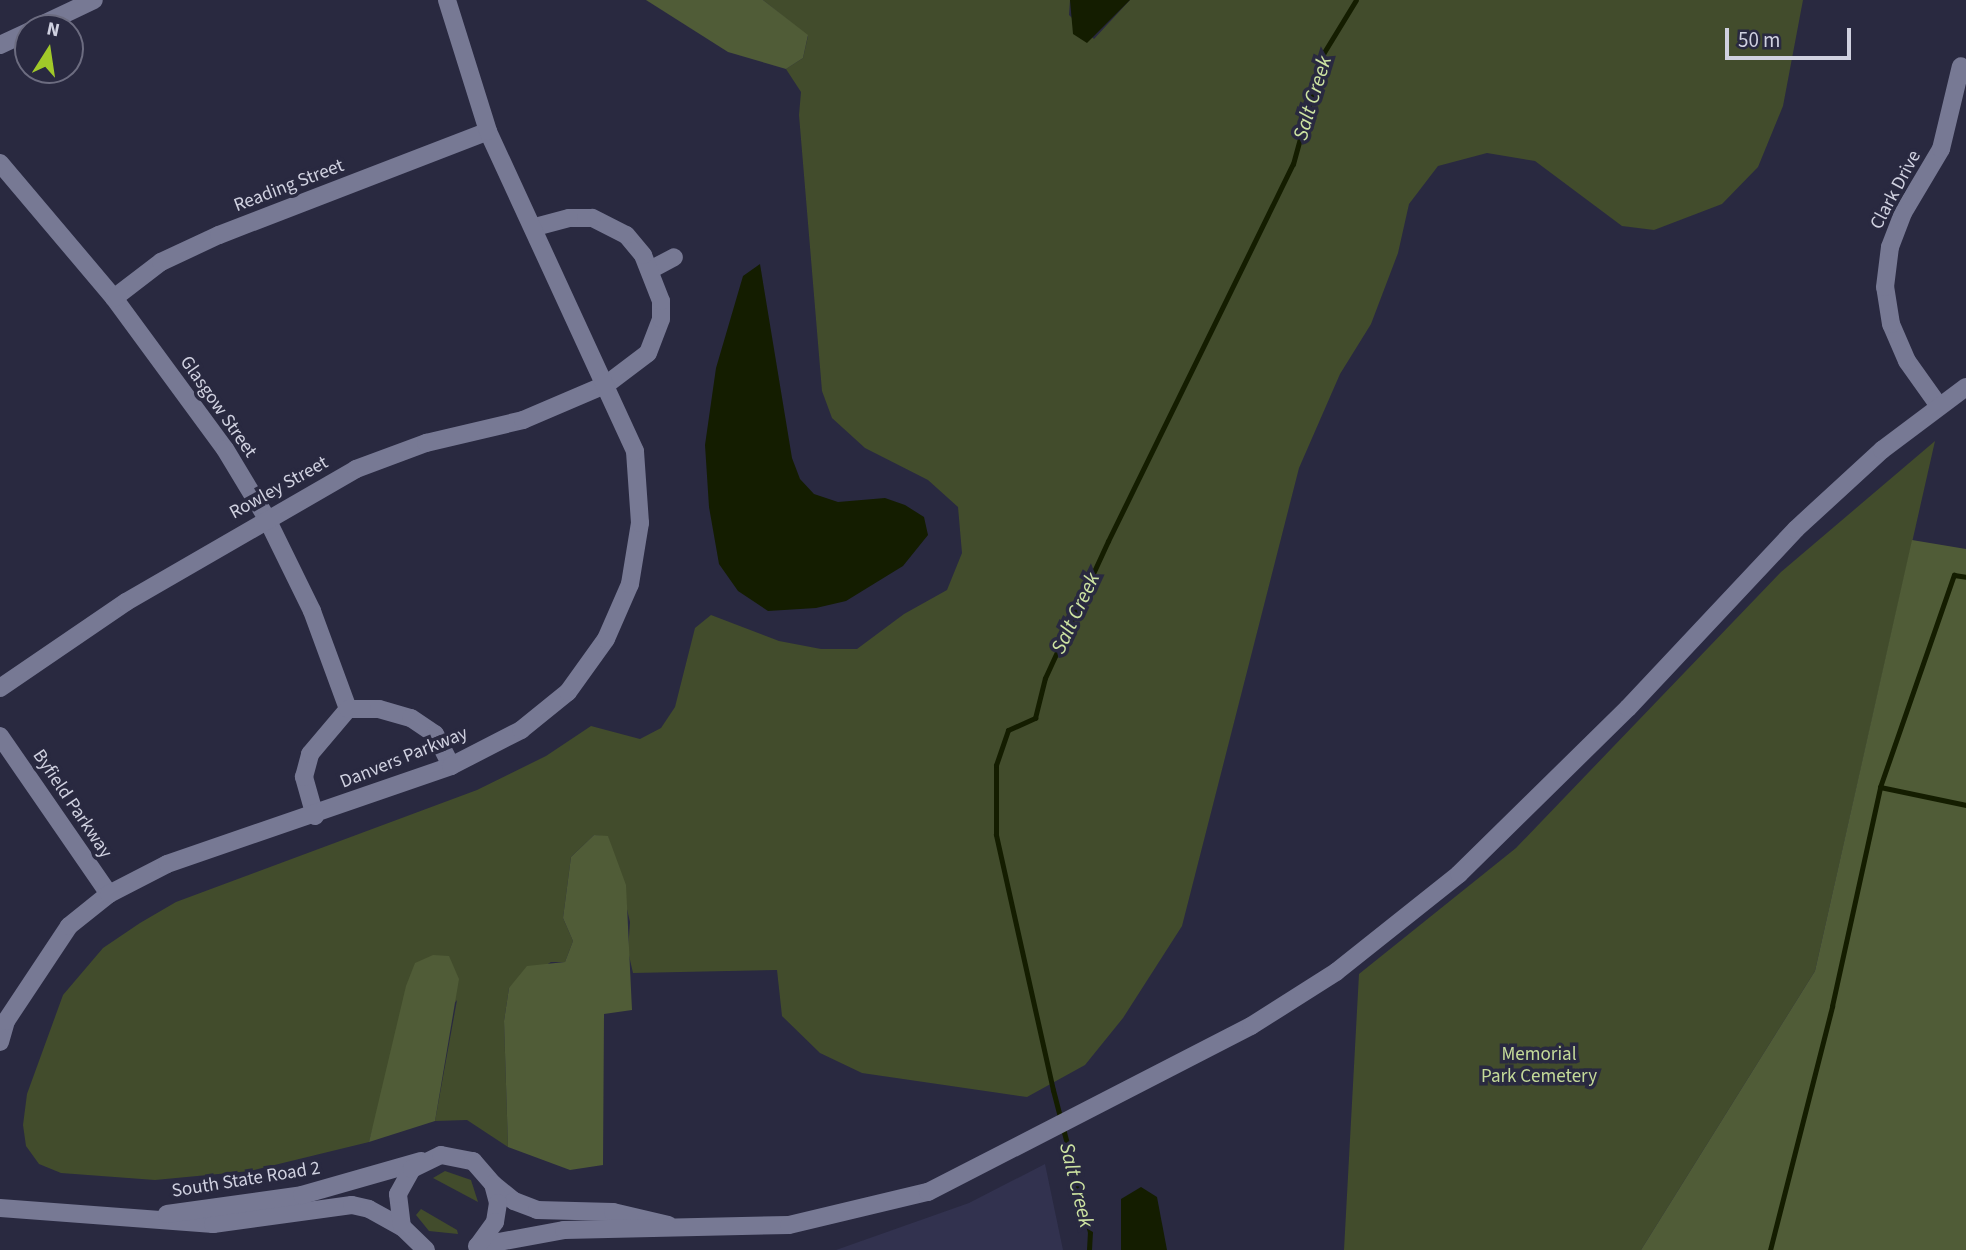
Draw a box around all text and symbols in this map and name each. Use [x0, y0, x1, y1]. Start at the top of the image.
north arrow [14, 14, 84, 84]
scale bar [1728, 14, 1854, 58]
text: N [44, 15, 62, 44]
text: 50 m [1738, 25, 1780, 55]
water label: Salt Creek [1287, 53, 1337, 143]
street label: Clark Drive [1866, 147, 1926, 233]
street label: Reading Street [231, 155, 347, 217]
street label: Glasgow Street [175, 352, 261, 462]
street label: Rowley Street [226, 452, 332, 524]
water label: Salt Creek [1045, 568, 1105, 658]
street label: Danvers Parkway [337, 722, 471, 794]
street label: Byfield Parkway [27, 745, 117, 863]
park label: Memorial Park Cemetery [1481, 1044, 1597, 1088]
water label: Salt Creek [1054, 1140, 1100, 1230]
street label: South State Road 2 [170, 1157, 322, 1203]

